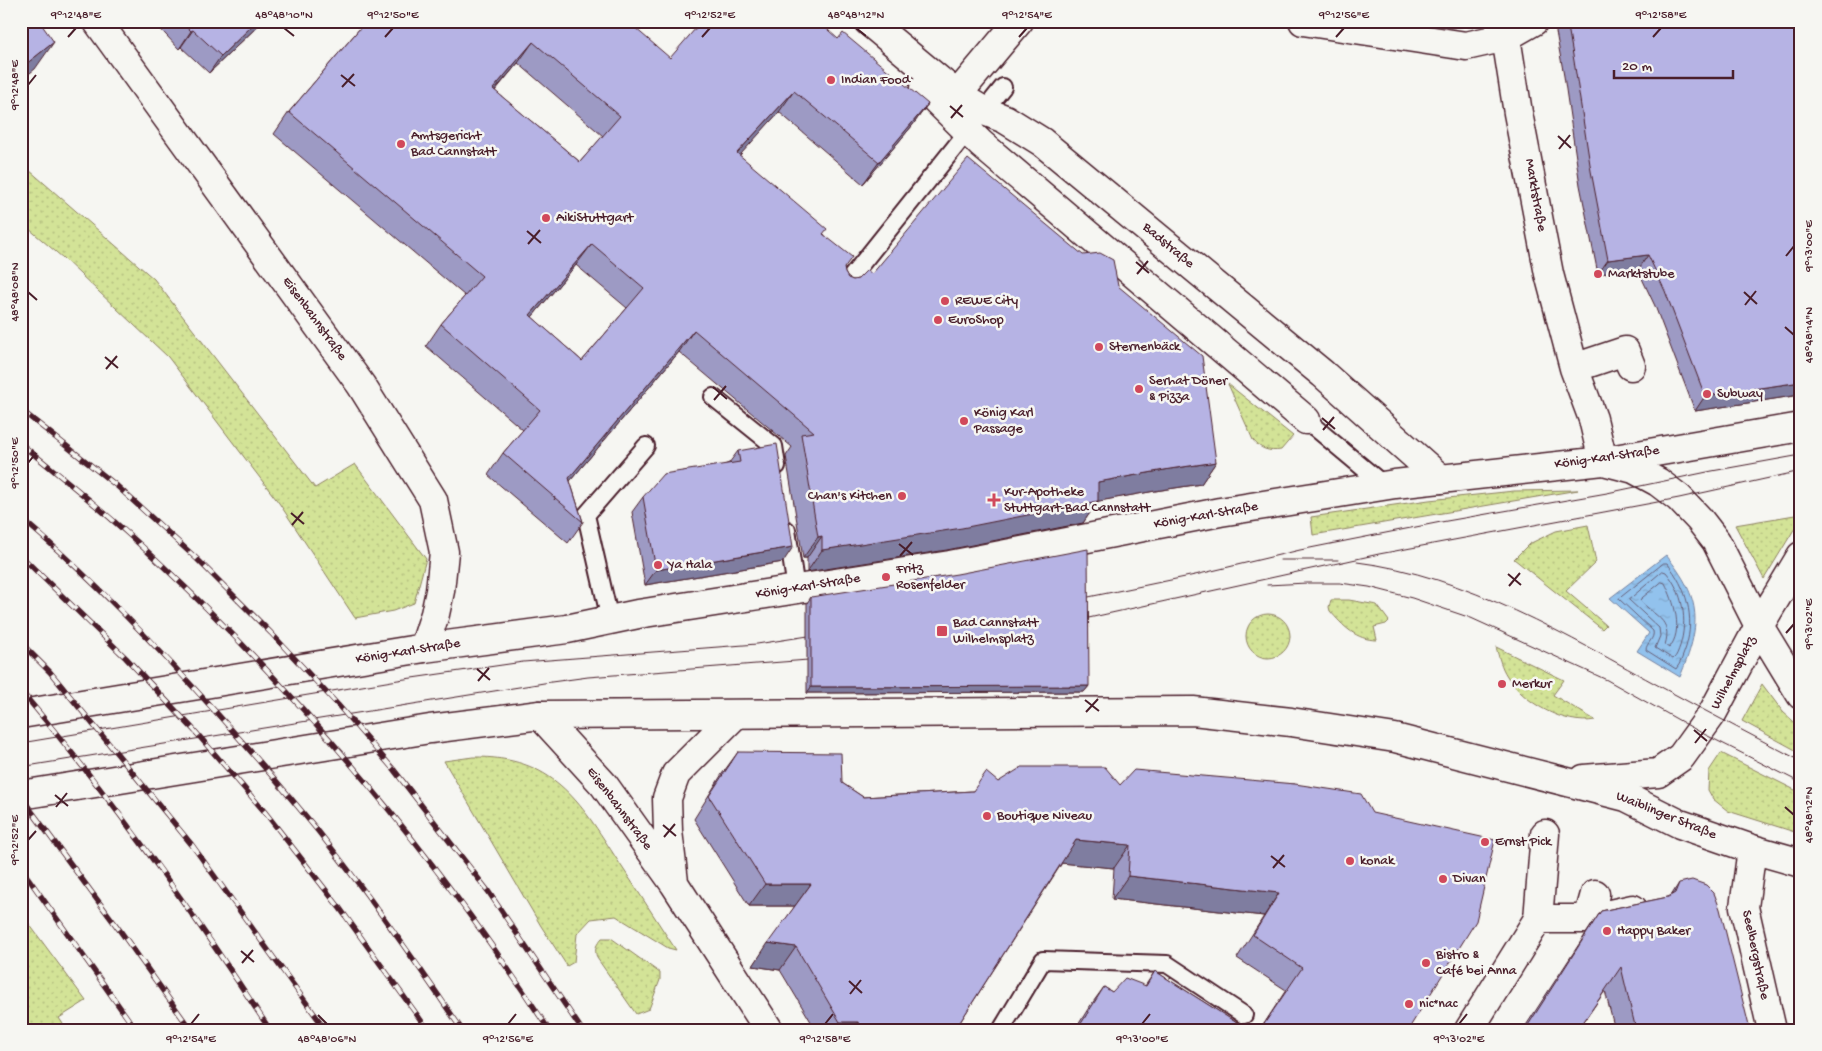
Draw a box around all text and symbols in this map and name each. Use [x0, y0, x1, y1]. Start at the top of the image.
text: 9°12'48"E [50, 9, 101, 23]
text: 48°48'10"N [255, 9, 313, 23]
text: 9°12'50"E [367, 9, 419, 23]
text: 9°12'52"E [684, 9, 735, 23]
text: 48°48'12"N [828, 9, 884, 23]
text: 9°12'54"E [1001, 9, 1052, 23]
text: 9°12'56"E [1318, 9, 1370, 23]
text: 9°12'58"E [1635, 9, 1687, 23]
scale bar [1614, 48, 1733, 80]
text: 20 m [1622, 58, 1652, 76]
text: 9°12'48"E [9, 60, 23, 111]
place label: Indian Food [841, 72, 912, 89]
marker: Indian Food [825, 74, 837, 86]
place label: Amtsgericht Bad Cannstatt [410, 128, 497, 161]
marker: Amtsgericht Bad Cannstatt [395, 138, 407, 150]
street label: Marktstraße [1520, 157, 1550, 234]
place label: AikiStuttgart [556, 210, 634, 227]
marker: AikiStuttgart [540, 212, 552, 224]
street label: Badstraße [1138, 219, 1198, 273]
text: 9°13'00"E [1803, 220, 1817, 273]
text: 48°48'08"N [9, 262, 23, 322]
place label: Marktstube [1608, 266, 1675, 283]
marker: Marktstube [1592, 268, 1604, 280]
street label: Eisenbahnstraße [278, 274, 351, 365]
place label: REWE City [955, 293, 1018, 310]
marker: REWE City [939, 295, 951, 307]
text: 48°48'14"N [1803, 307, 1817, 363]
place label: EuroShop [948, 312, 1004, 329]
marker: EuroShop [932, 314, 944, 326]
place label: Sternenbäck [1109, 339, 1182, 356]
marker: Sternenbäck [1093, 341, 1105, 353]
place label: Serhat Döner & Pizza [1149, 373, 1228, 406]
marker: Serhat Döner & Pizza [1133, 383, 1145, 395]
place label: Subway [1717, 386, 1763, 403]
marker: Subway [1701, 388, 1713, 400]
place label: König Karl Passage [973, 405, 1033, 438]
marker: König Karl Passage [958, 415, 970, 427]
text: 9°12'50"E [9, 437, 23, 489]
street label: König-Karl-Straße [1554, 442, 1661, 474]
place label: Kur-Apotheke Stuttgart-Bad Cannstatt [1004, 484, 1151, 517]
place label: Chan's Kitchen [808, 488, 892, 505]
marker: Chan's Kitchen [896, 490, 908, 502]
marker: Kur-Apotheke Stuttgart-Bad Cannstatt [988, 494, 1000, 506]
street label: König-Karl-Straße [1153, 498, 1260, 534]
place label: Ya Hala [666, 557, 713, 574]
marker: Ya Hala [652, 559, 664, 571]
place label: Fritz Rosenfelder [895, 561, 966, 594]
street label: König-Karl-Straße [755, 570, 862, 604]
marker: Fritz Rosenfelder [880, 571, 892, 583]
text: 9°13'02"E [1803, 598, 1817, 650]
place label: Bad Cannstatt Wilhelmsplatz [952, 615, 1039, 648]
marker: Bad Cannstatt Wilhelmsplatz [935, 624, 949, 638]
street label: Wilhelmsplatz [1708, 633, 1761, 713]
street label: König-Karl-Straße [355, 635, 462, 669]
place label: Merkur [1512, 676, 1553, 693]
marker: Merkur [1496, 678, 1508, 690]
street label: Eisenbahnstraße [582, 764, 656, 854]
text: 48°48'12"N [1803, 787, 1817, 843]
street label: Waiblinger Straße [1613, 788, 1720, 844]
place label: Boutique Niveau [996, 808, 1093, 825]
marker: Boutique Niveau [981, 810, 993, 822]
text: 9°12'52"E [9, 815, 23, 866]
place label: Ernst Pick [1495, 834, 1553, 851]
marker: Ernst Pick [1479, 836, 1491, 848]
place label: konak [1360, 853, 1396, 870]
marker: konak [1344, 855, 1356, 867]
place label: Divan [1452, 871, 1486, 888]
marker: Divan [1437, 873, 1449, 885]
street label: Seelbergstraße [1737, 909, 1773, 1002]
place label: Happy Baker [1617, 923, 1691, 940]
marker: Happy Baker [1601, 925, 1613, 937]
place label: Bistro & Café bei Anna [1435, 947, 1518, 980]
marker: Bistro & Café bei Anna [1420, 957, 1432, 969]
place label: nic*nac [1419, 996, 1459, 1013]
marker: nic*nac [1403, 998, 1415, 1010]
text: 9°12'54"E [165, 1033, 216, 1047]
text: 48°48'06"N [298, 1033, 356, 1047]
text: 9°12'56"E [482, 1033, 534, 1047]
text: 9°12'58"E [799, 1033, 851, 1047]
text: 9°13'00"E [1115, 1033, 1168, 1047]
text: 9°13'02"E [1433, 1033, 1485, 1047]

